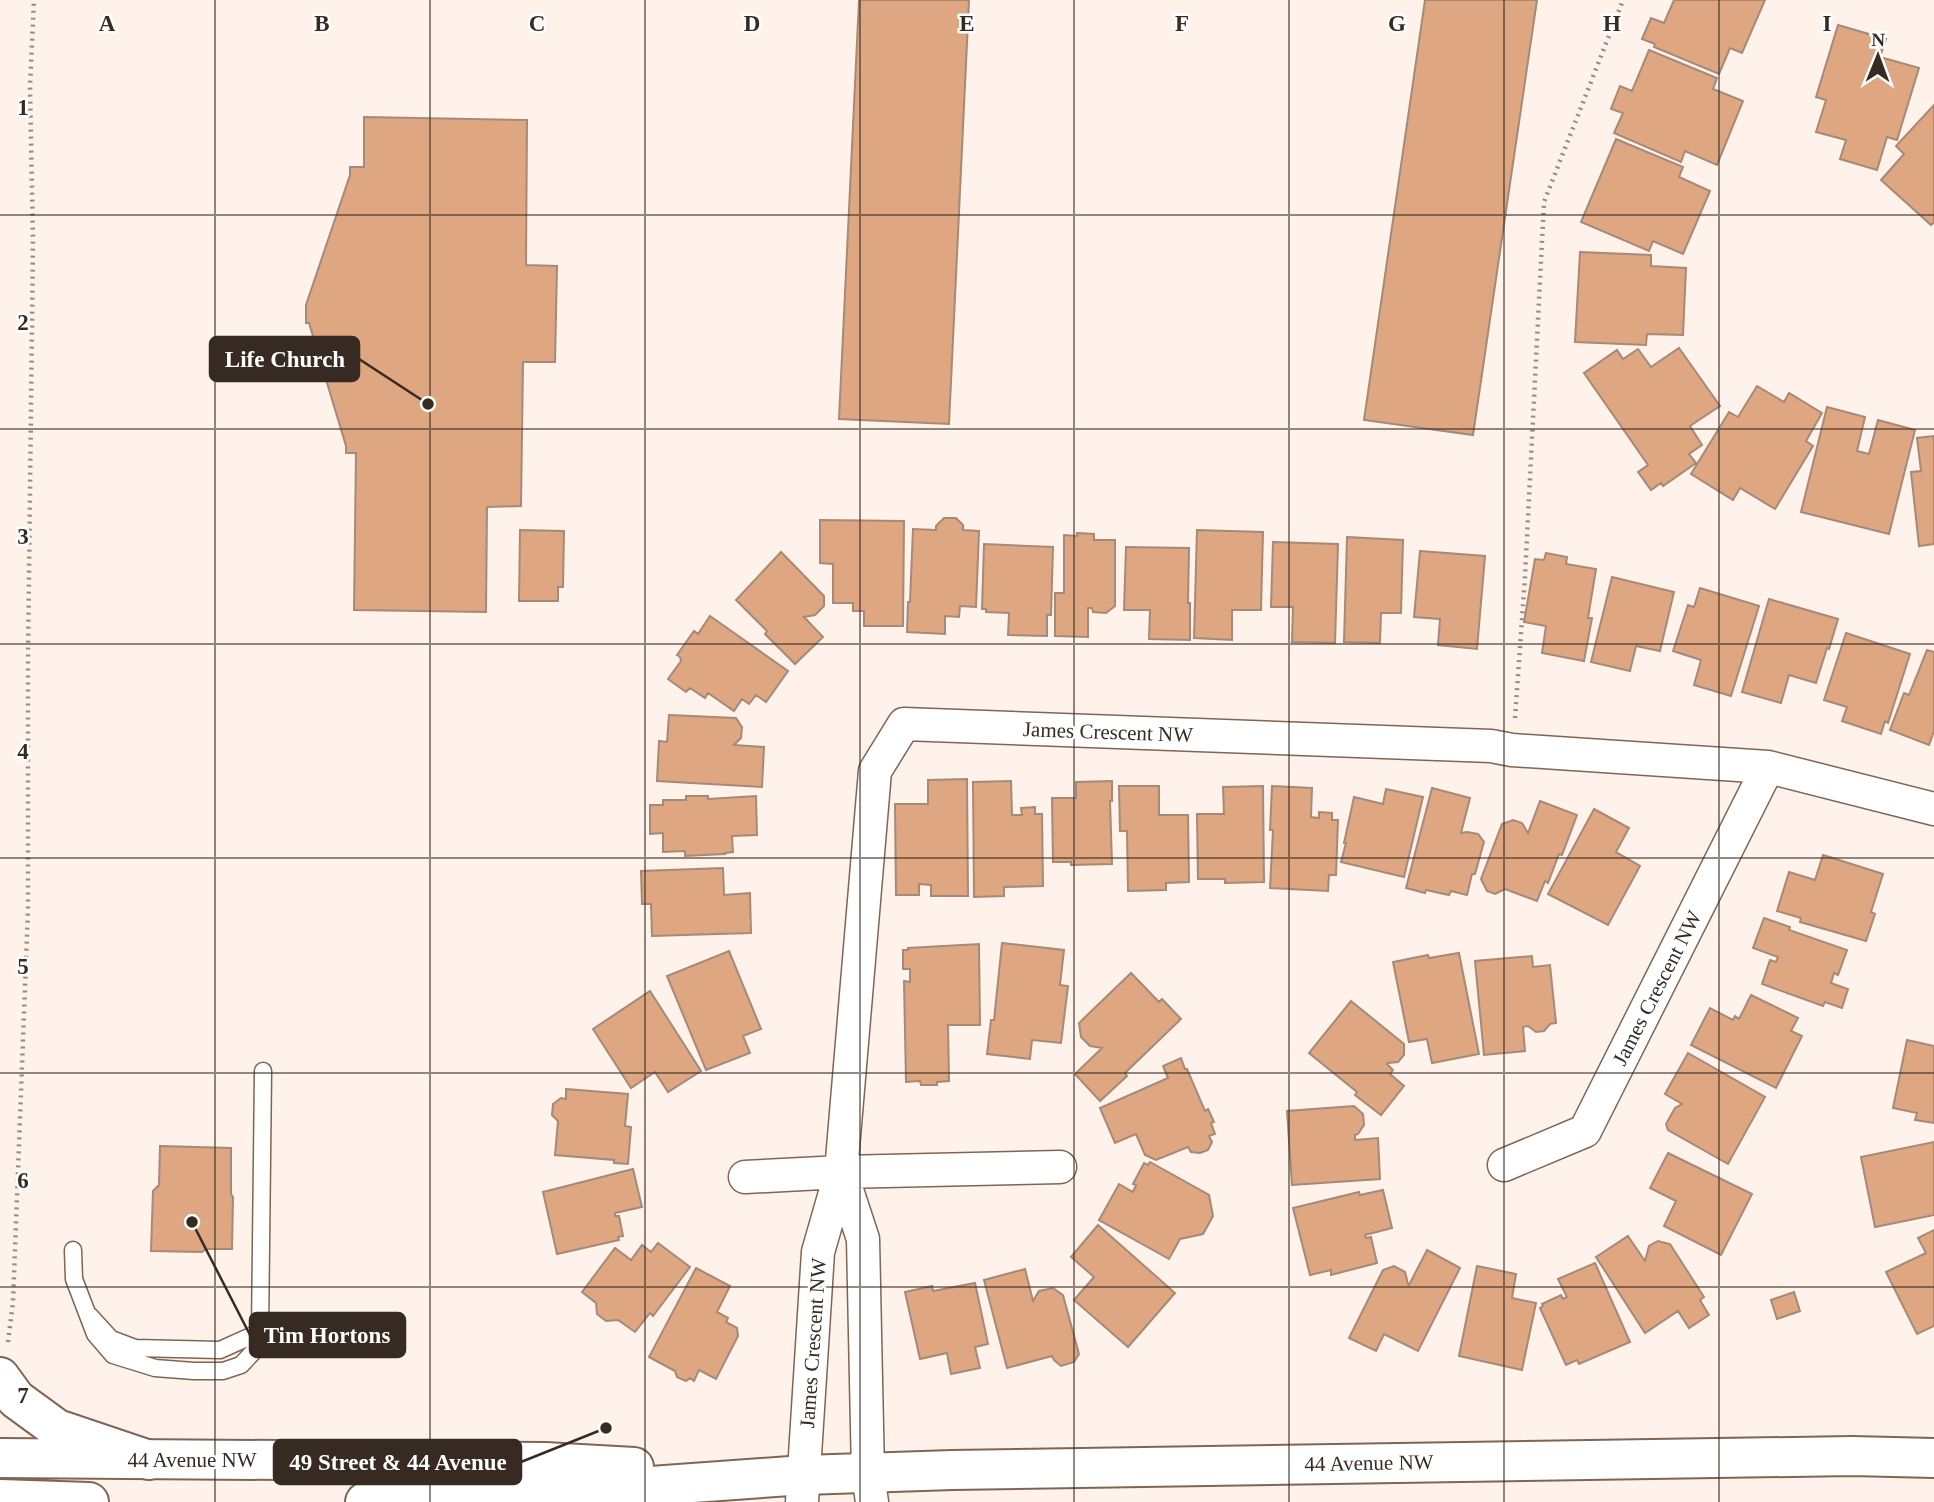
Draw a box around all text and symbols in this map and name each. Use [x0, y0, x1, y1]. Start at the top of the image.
text: A [99, 11, 116, 36]
text: B [314, 11, 330, 36]
text: C [529, 11, 545, 36]
text: D [744, 11, 760, 36]
text: E [959, 11, 975, 36]
text: F [1175, 11, 1189, 36]
text: G [1388, 11, 1406, 36]
text: H [1603, 11, 1621, 36]
text: I [1823, 11, 1832, 36]
north arrow [1843, 21, 1913, 91]
text: N [1871, 29, 1886, 50]
text: 1 [17, 95, 29, 120]
text: 2 [17, 310, 29, 335]
callout: Life Church [210, 337, 359, 381]
text: Life Church [225, 347, 345, 372]
text: 3 [17, 524, 29, 549]
street label: James Crescent NW [1022, 717, 1194, 747]
text: 4 [17, 739, 29, 764]
street label: James Crescent NW [1608, 907, 1706, 1069]
text: 5 [17, 954, 29, 979]
text: 6 [17, 1168, 29, 1193]
street label: James Crescent NW [795, 1257, 831, 1429]
callout: Tim Hortons [250, 1313, 405, 1357]
text: Tim Hortons [264, 1323, 390, 1348]
text: 7 [17, 1383, 29, 1408]
callout: 49 Street & 44 Avenue [274, 1440, 521, 1484]
street label: 44 Avenue NW [127, 1448, 257, 1472]
text: 49 Street & 44 Avenue [289, 1450, 507, 1475]
street label: 44 Avenue NW [1304, 1450, 1434, 1476]

